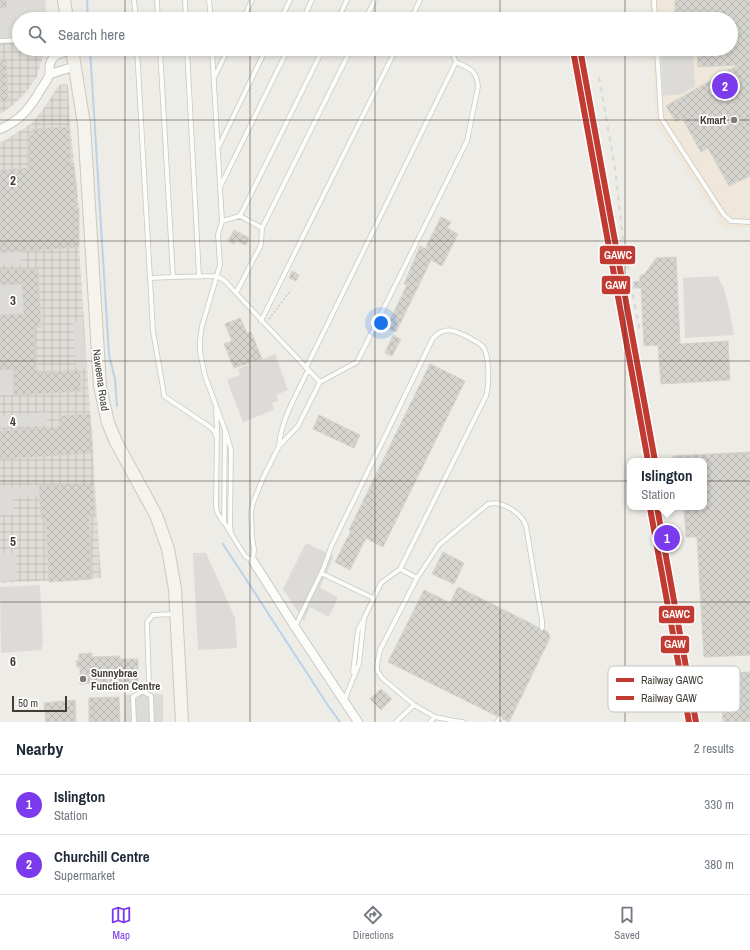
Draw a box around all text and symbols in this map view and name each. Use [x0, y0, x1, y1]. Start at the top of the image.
search box [12, 12, 738, 56]
icon: search [26, 23, 48, 45]
text: Search here [58, 24, 125, 45]
pin: 2 [712, 71, 738, 101]
place label: Kmart [700, 113, 726, 127]
marker: Kmart [729, 115, 739, 125]
text: 2 [10, 172, 16, 189]
line badge: GAWC [599, 245, 636, 265]
text: GAWC [604, 248, 633, 262]
line badge: GAW [601, 275, 631, 295]
text: GAW [605, 278, 627, 292]
text: 3 [10, 292, 16, 309]
your location [371, 313, 391, 333]
street label: Naweena Road [90, 348, 112, 412]
text: 4 [10, 413, 16, 430]
popup [627, 458, 707, 510]
text: Islington [641, 465, 693, 486]
text: Station [641, 486, 675, 503]
pin: 1 [654, 523, 680, 553]
text: 5 [10, 533, 16, 550]
line badge: GAWC [658, 605, 695, 624]
text: GAWC [662, 607, 691, 621]
line badge: GAW [660, 635, 690, 654]
text: GAW [664, 637, 686, 651]
text: 6 [10, 653, 16, 670]
place label: Sunnybrae Function Centre [91, 666, 160, 693]
legend [608, 666, 740, 712]
text: Railway GAWC [641, 673, 704, 687]
marker: Sunnybrae Function Centre [78, 674, 88, 684]
text: Railway GAW [641, 691, 697, 705]
scale bar [12, 694, 67, 713]
text: 50 m [18, 696, 38, 710]
text: Nearby [16, 737, 63, 760]
text: 2 results [694, 740, 734, 757]
text: Islington [54, 786, 105, 807]
text: 1 [26, 796, 32, 813]
text: 330 m [704, 796, 734, 813]
text: Station [54, 807, 88, 824]
text: Churchill Centre [54, 846, 150, 867]
text: 2 [26, 856, 32, 873]
text: 380 m [704, 856, 734, 873]
text: Supermarket [54, 867, 115, 884]
tab: Map [110, 904, 132, 942]
tab: Directions [353, 904, 394, 942]
tab: Saved [614, 904, 640, 942]

